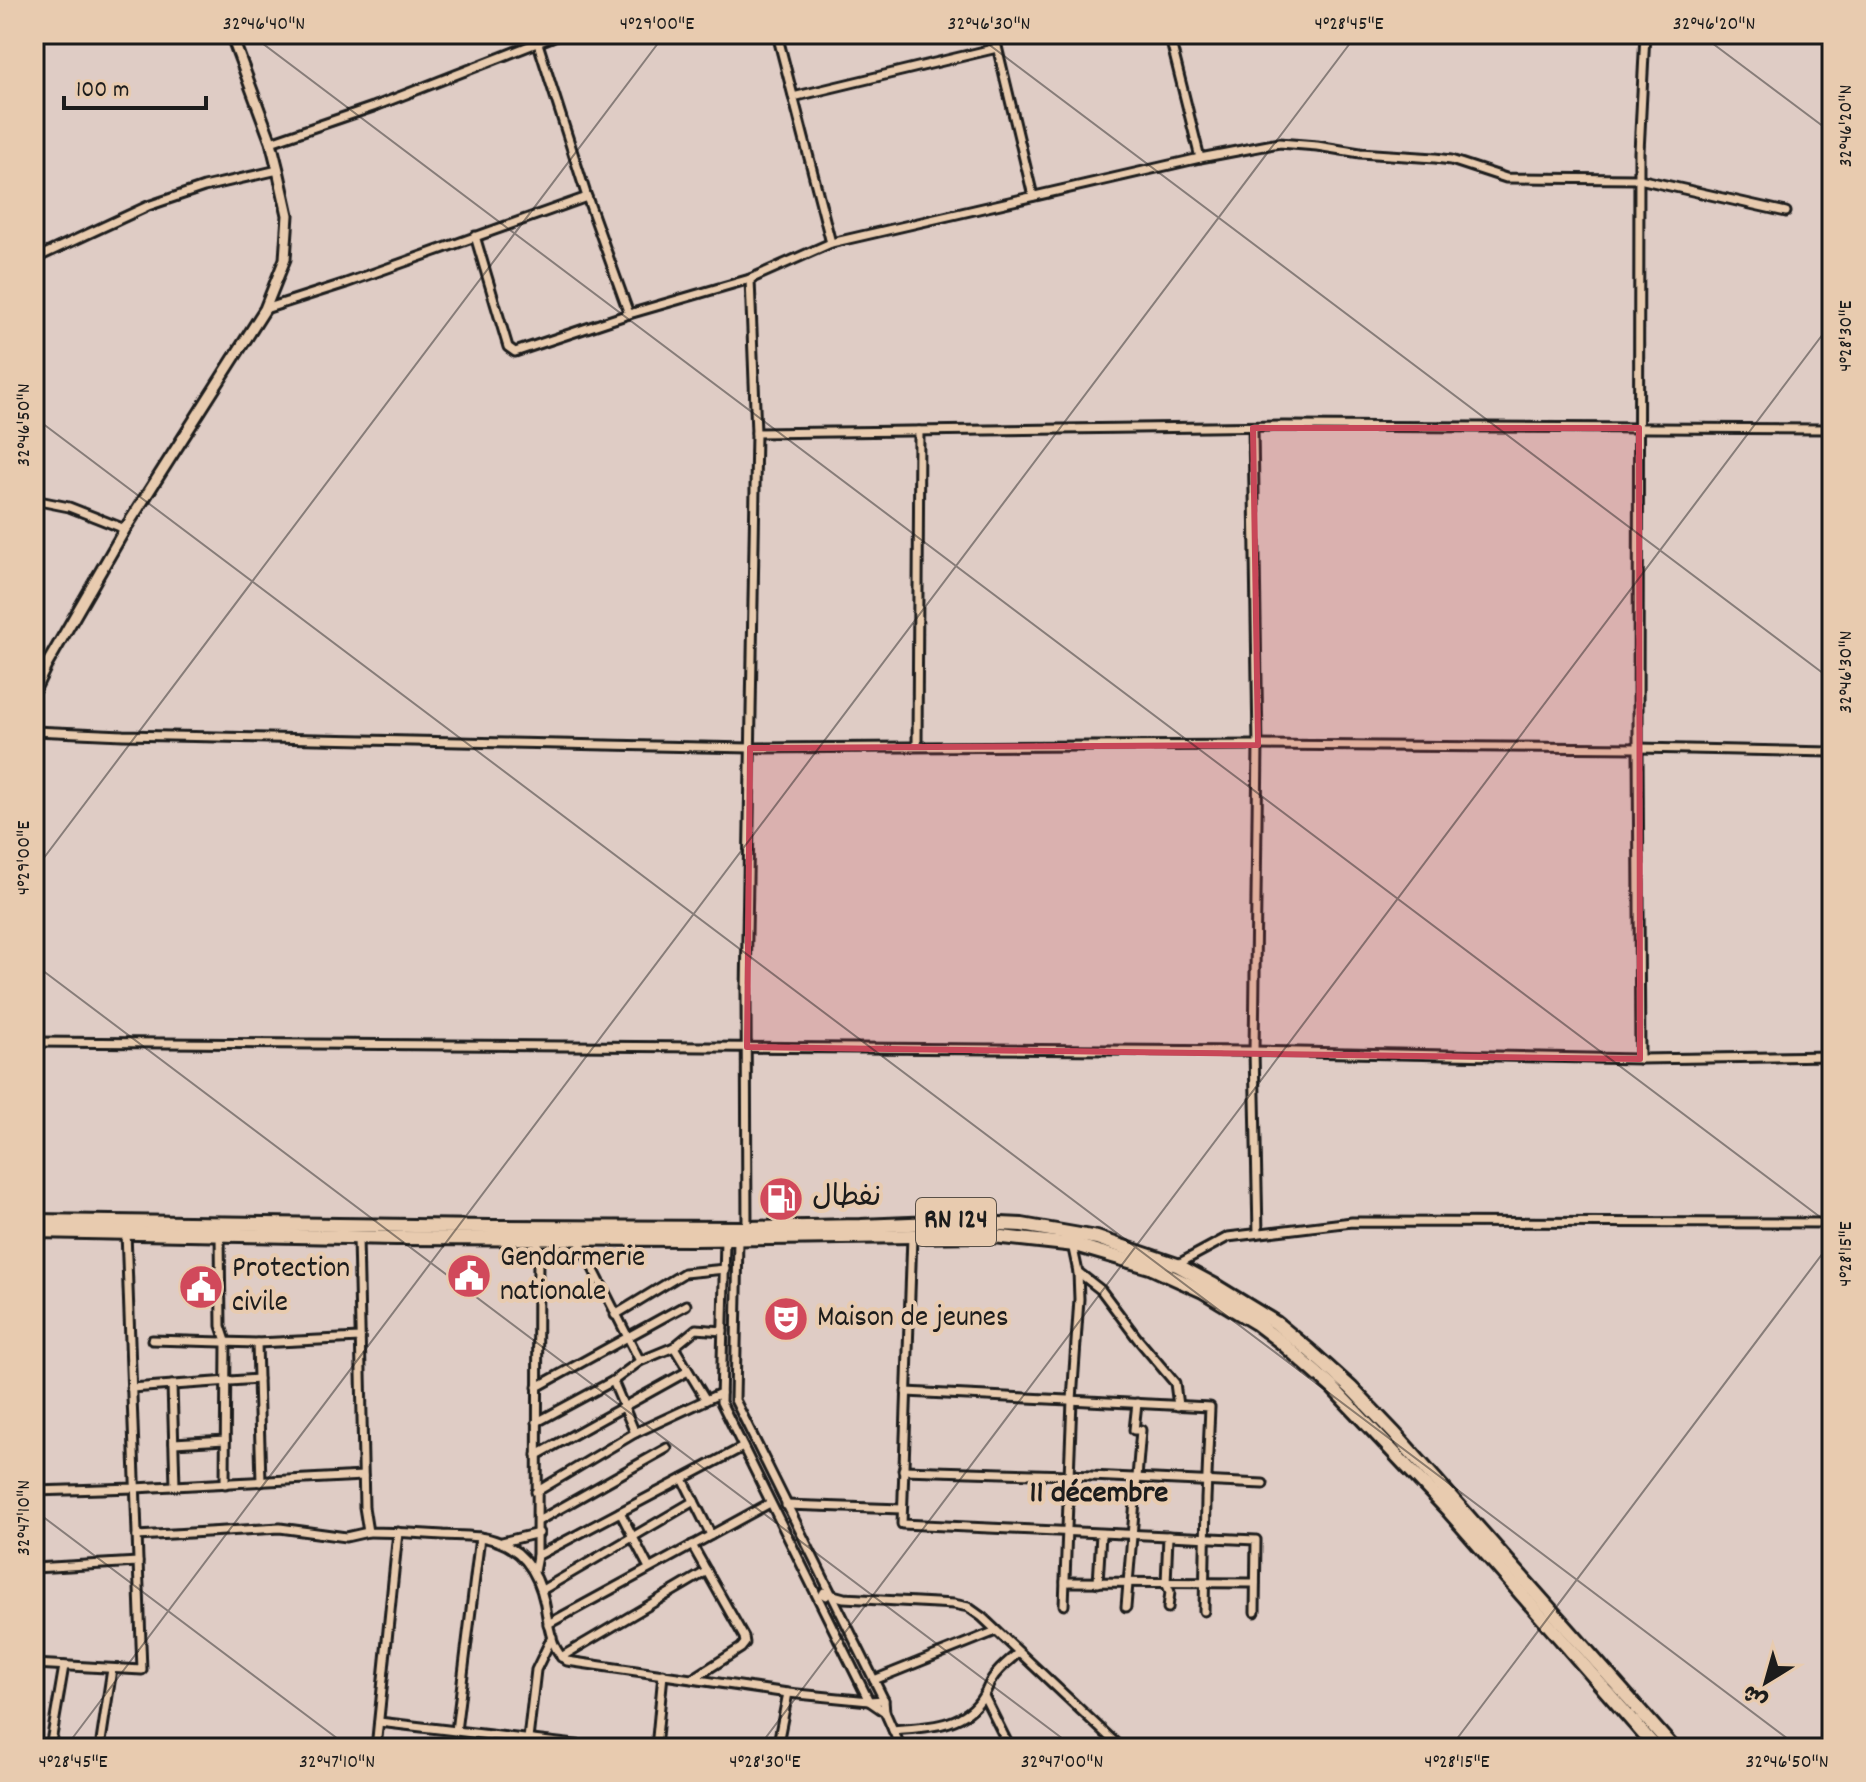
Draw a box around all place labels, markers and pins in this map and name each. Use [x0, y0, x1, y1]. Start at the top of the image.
fuel station icon: نفطال [757, 1175, 805, 1223]
place label: نفطال [812, 1178, 881, 1221]
place label: Gendarmerie nationale [500, 1238, 645, 1315]
place label: Protection civile [232, 1249, 350, 1326]
public building icon: Gendarmerie nationale [445, 1252, 493, 1300]
public building icon: Protection civile [177, 1263, 225, 1311]
theatre icon: Maison de jeunes [762, 1295, 810, 1343]
place label: Maison de jeunes [817, 1298, 1009, 1341]

